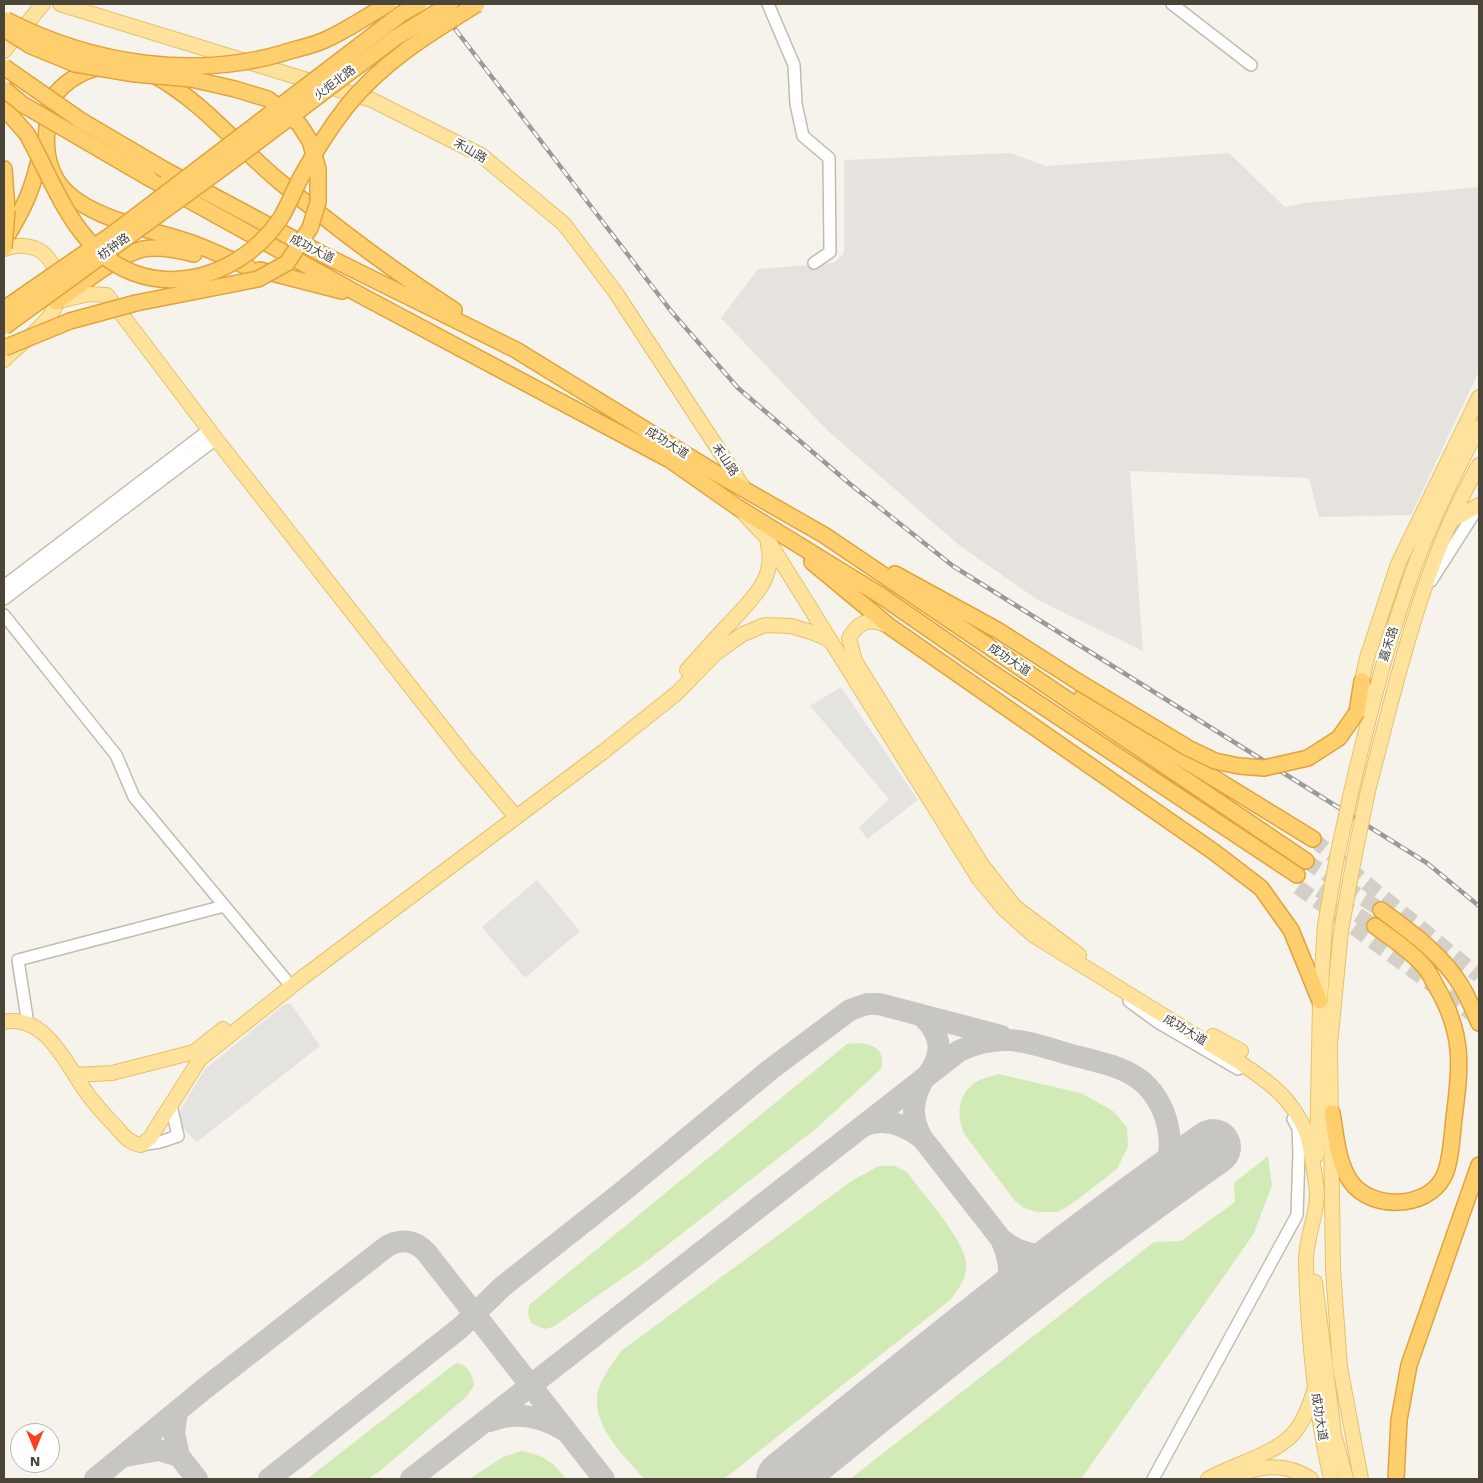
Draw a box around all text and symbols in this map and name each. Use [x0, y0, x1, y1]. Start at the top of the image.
street label: 火炬北路 [311, 63, 359, 103]
street label: 禾山路 [451, 136, 489, 166]
street label: 枋钟路 [95, 231, 133, 263]
street label: 成功大道 [287, 232, 337, 266]
street label: 成功大道 [643, 424, 691, 462]
street label: 禾山路 [709, 441, 741, 479]
street label: 嘉禾路 [1377, 625, 1401, 663]
street label: 成功大道 [985, 641, 1033, 679]
street label: 成功大道 [1161, 1011, 1209, 1049]
street label: 成功大道 [1308, 1392, 1330, 1442]
north arrow [10, 1423, 60, 1473]
text: N [30, 1454, 40, 1470]

